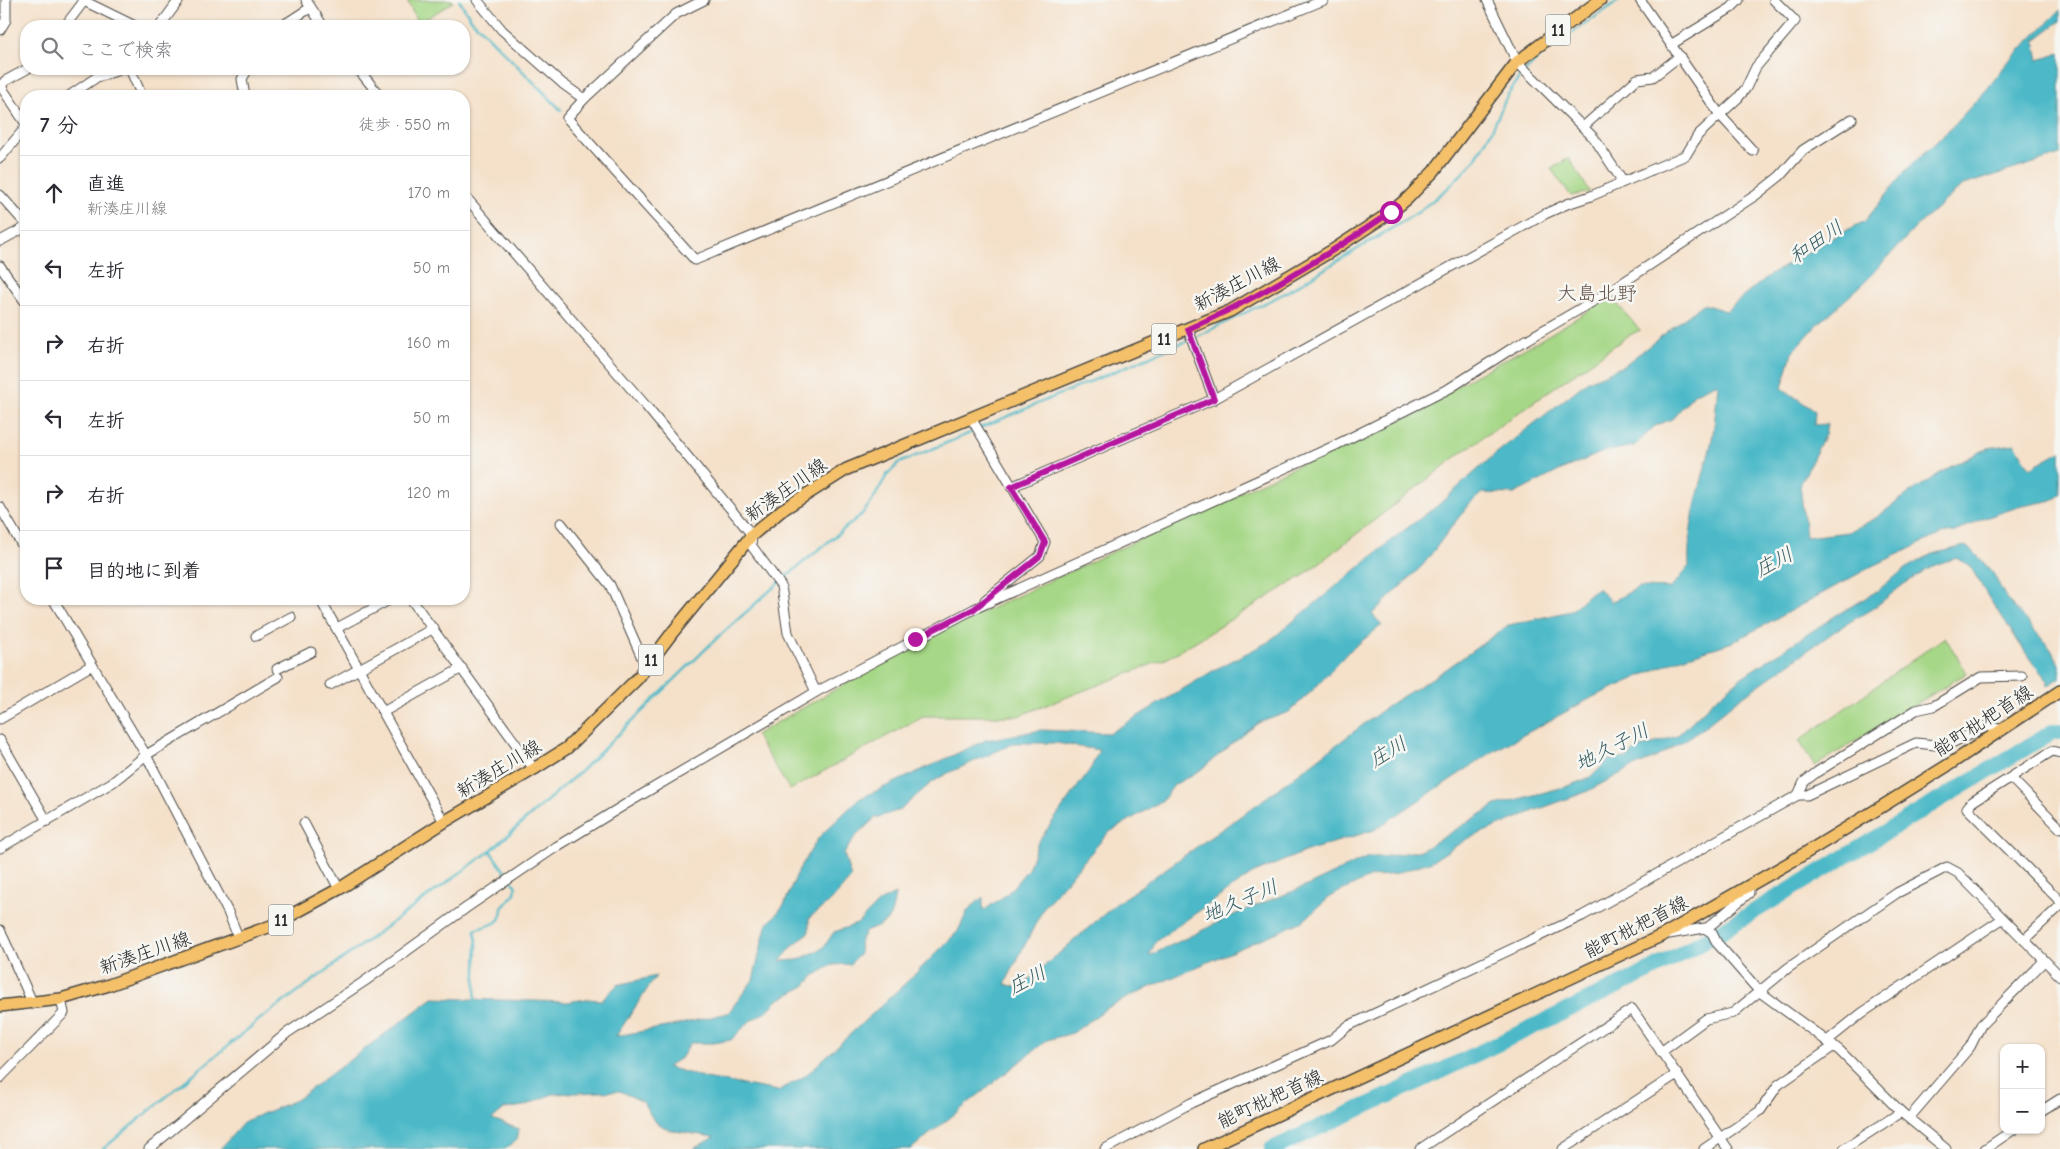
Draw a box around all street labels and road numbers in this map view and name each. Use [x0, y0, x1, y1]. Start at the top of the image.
road number: 11 [1546, 14, 1570, 46]
street label: 新湊庄川線 [1190, 252, 1284, 316]
road number: 11 [1152, 324, 1176, 354]
street label: 新湊庄川線 [741, 454, 831, 526]
road number: 11 [638, 644, 664, 676]
street label: 能町枇杷首線 [1929, 681, 2037, 761]
street label: 新湊庄川線 [453, 735, 545, 803]
street label: 能町枇杷首線 [1580, 891, 1692, 963]
road number: 11 [268, 904, 294, 936]
street label: 新湊庄川線 [96, 927, 194, 979]
street label: 能町枇杷首線 [1214, 1065, 1326, 1133]

